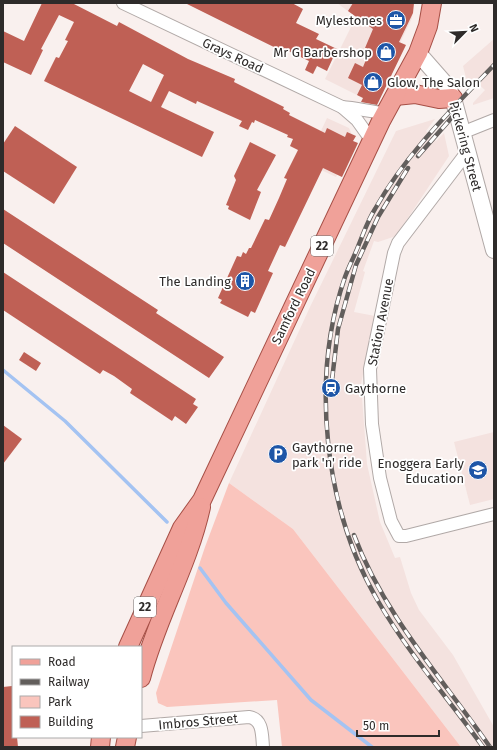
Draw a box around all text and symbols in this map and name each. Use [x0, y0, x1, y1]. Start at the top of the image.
office icon: Mylestones [385, 9, 407, 31]
north arrow [445, 12, 485, 52]
place label: Mylestones [316, 13, 382, 28]
text: N [466, 22, 481, 34]
street label: Grays Road [200, 35, 266, 76]
shop icon: Mr G Barbershop [375, 41, 397, 63]
place label: Mr G Barbershop [273, 45, 372, 60]
shop icon: Glow, The Salon [362, 71, 384, 93]
place label: Glow, The Salon [387, 75, 480, 90]
street label: Pickering Street [446, 99, 485, 193]
road number: 22 [311, 236, 333, 256]
street label: Samford Road [269, 266, 318, 347]
building icon: The Landing [234, 270, 256, 292]
place label: The Landing [159, 274, 231, 289]
street label: Station Avenue [365, 277, 396, 367]
station icon: Gaythorne [320, 377, 342, 399]
place label: Gaythorne [345, 381, 406, 396]
place label: Gaythorne park 'n' ride [292, 440, 362, 470]
parking icon: Gaythorne park 'n' ride [267, 443, 289, 465]
place label: Enoggera Early Education [378, 456, 465, 486]
school or university icon: Enoggera Early Education [467, 459, 489, 481]
road number: 22 [134, 597, 156, 617]
legend [12, 646, 142, 738]
text: Road [48, 655, 76, 669]
text: Railway [48, 675, 89, 689]
text: Park [48, 695, 72, 709]
street label: Imbros Street [158, 711, 239, 732]
scale bar [357, 712, 439, 738]
text: Building [48, 715, 94, 729]
text: 50 m [363, 719, 389, 733]

